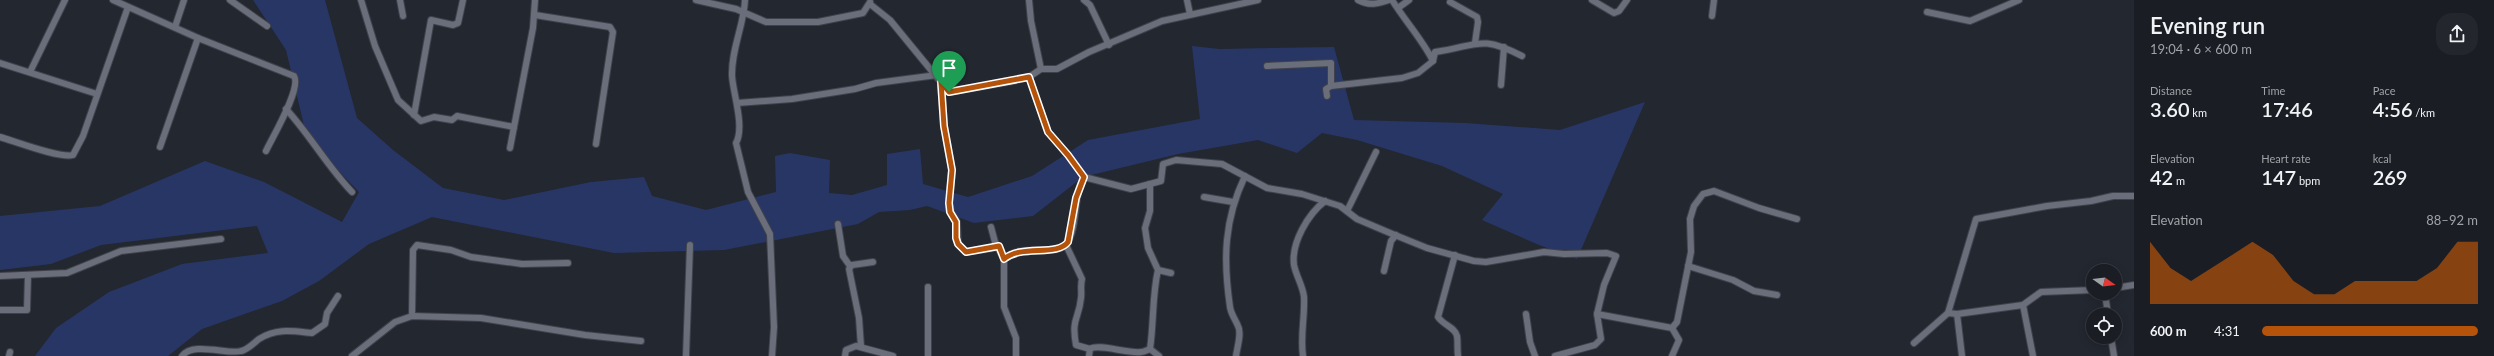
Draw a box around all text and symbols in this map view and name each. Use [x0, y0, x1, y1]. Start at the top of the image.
text: Evening run [2150, 12, 2265, 39]
button: share [2436, 13, 2478, 55]
text: 19:04 · 6 × 600 m [2150, 41, 2252, 57]
pin [932, 51, 966, 92]
icon: arrive [938, 57, 960, 79]
text: Distance [2150, 84, 2192, 97]
text: Time [2261, 84, 2285, 97]
text: Pace [2373, 84, 2396, 97]
text: 3.60 [2150, 97, 2190, 121]
text: 17:46 [2261, 97, 2313, 121]
text: 4:56 [2373, 97, 2413, 121]
text: km [2190, 106, 2207, 119]
text: /km [2413, 106, 2435, 119]
text: Elevation [2150, 152, 2195, 165]
text: Heart rate [2261, 152, 2311, 165]
text: kcal [2373, 152, 2391, 165]
text: 42 [2150, 165, 2173, 189]
text: 147 [2261, 165, 2296, 189]
text: 269 [2373, 165, 2407, 189]
text: m [2173, 174, 2185, 187]
text: bpm [2296, 174, 2320, 187]
text: Elevation [2150, 212, 2203, 228]
text: 88–92 m [2426, 212, 2478, 228]
north arrow [2086, 264, 2122, 300]
map controls [2086, 264, 2122, 344]
button: locate [2086, 308, 2122, 344]
text: 600 m [2150, 323, 2187, 339]
text: 4:31 [2214, 323, 2240, 339]

